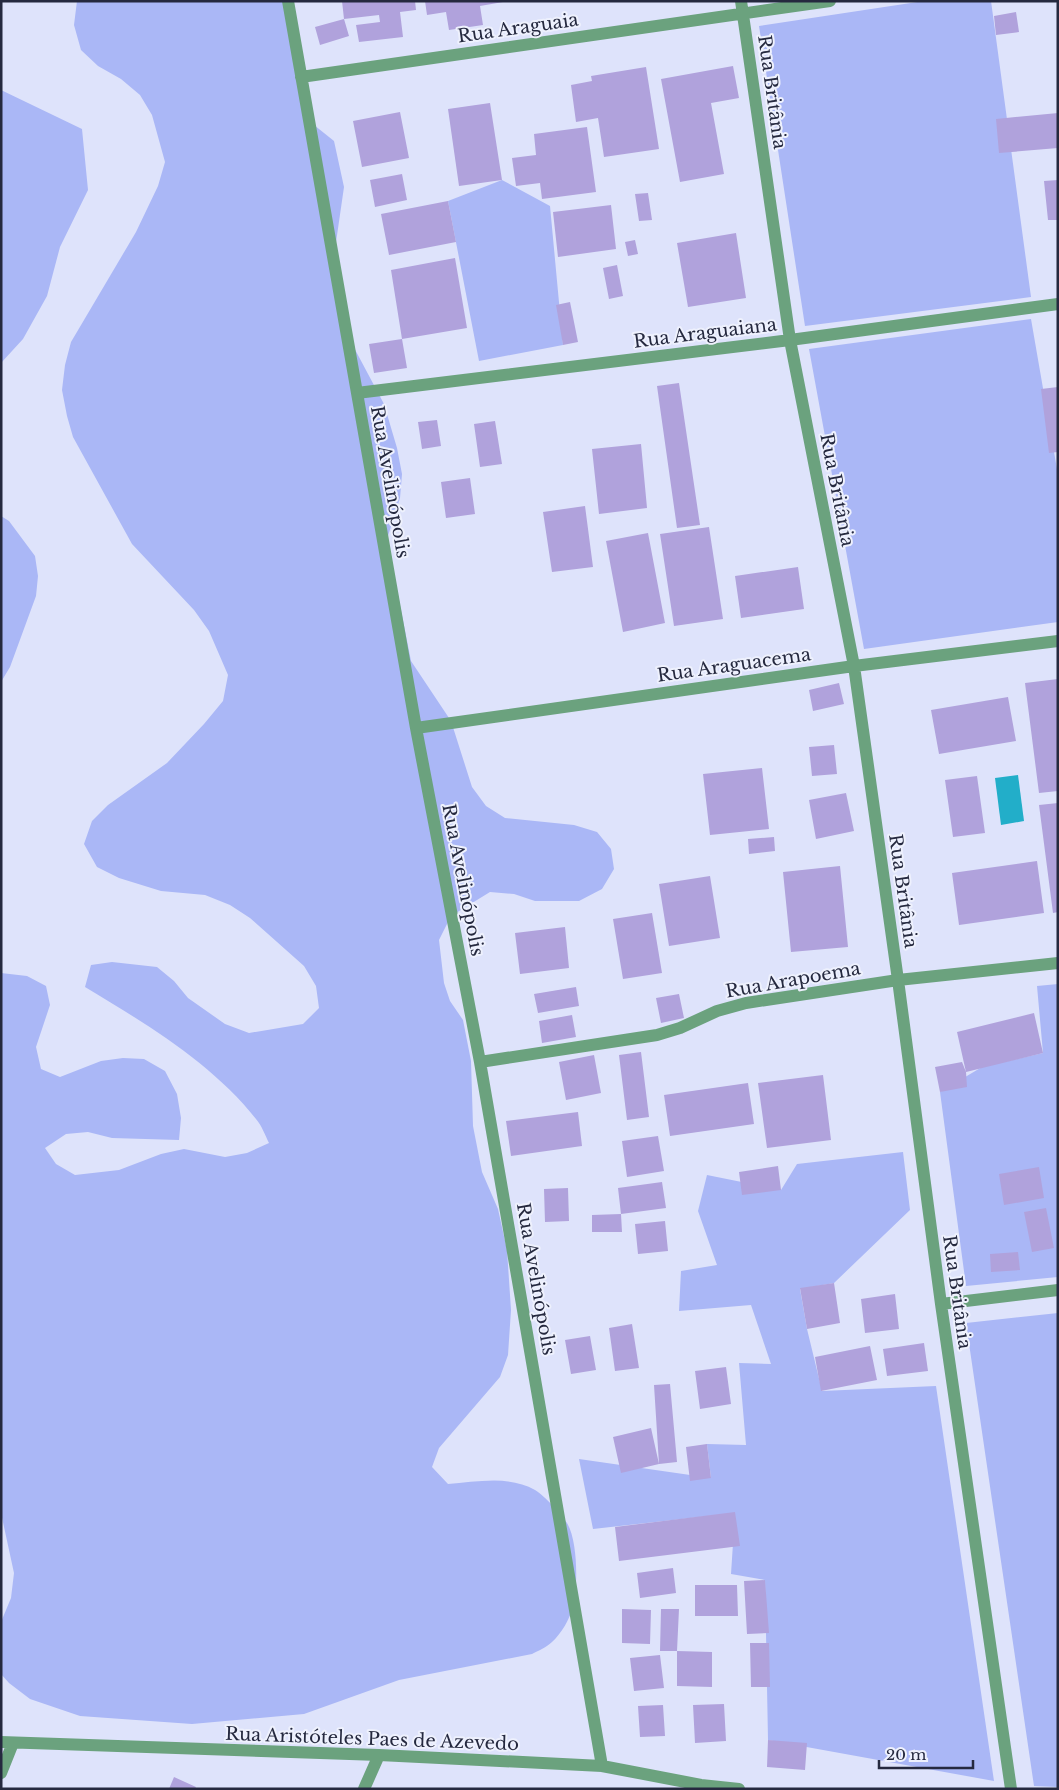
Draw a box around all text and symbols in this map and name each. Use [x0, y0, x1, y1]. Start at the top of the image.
street label: Rua Araguaia [456, 9, 580, 47]
street label: Rua Britânia [753, 34, 791, 150]
street label: Rua Araguaiana [632, 313, 778, 353]
street label: Rua Avelinópolis [366, 404, 414, 560]
street label: Rua Britânia [815, 431, 859, 549]
street label: Rua Araguacema [656, 643, 812, 687]
street label: Rua Avelinópolis [437, 802, 489, 958]
street label: Rua Britânia [884, 833, 922, 949]
street label: Rua Arapoema [724, 957, 862, 1003]
street label: Rua Avelinópolis [512, 1201, 560, 1357]
street label: Rua Britânia [938, 1234, 976, 1350]
street label: Rua Aristóteles Paes de Azevedo [225, 1723, 519, 1755]
scale bar [879, 1738, 973, 1770]
text: 20 m [886, 1745, 926, 1764]

